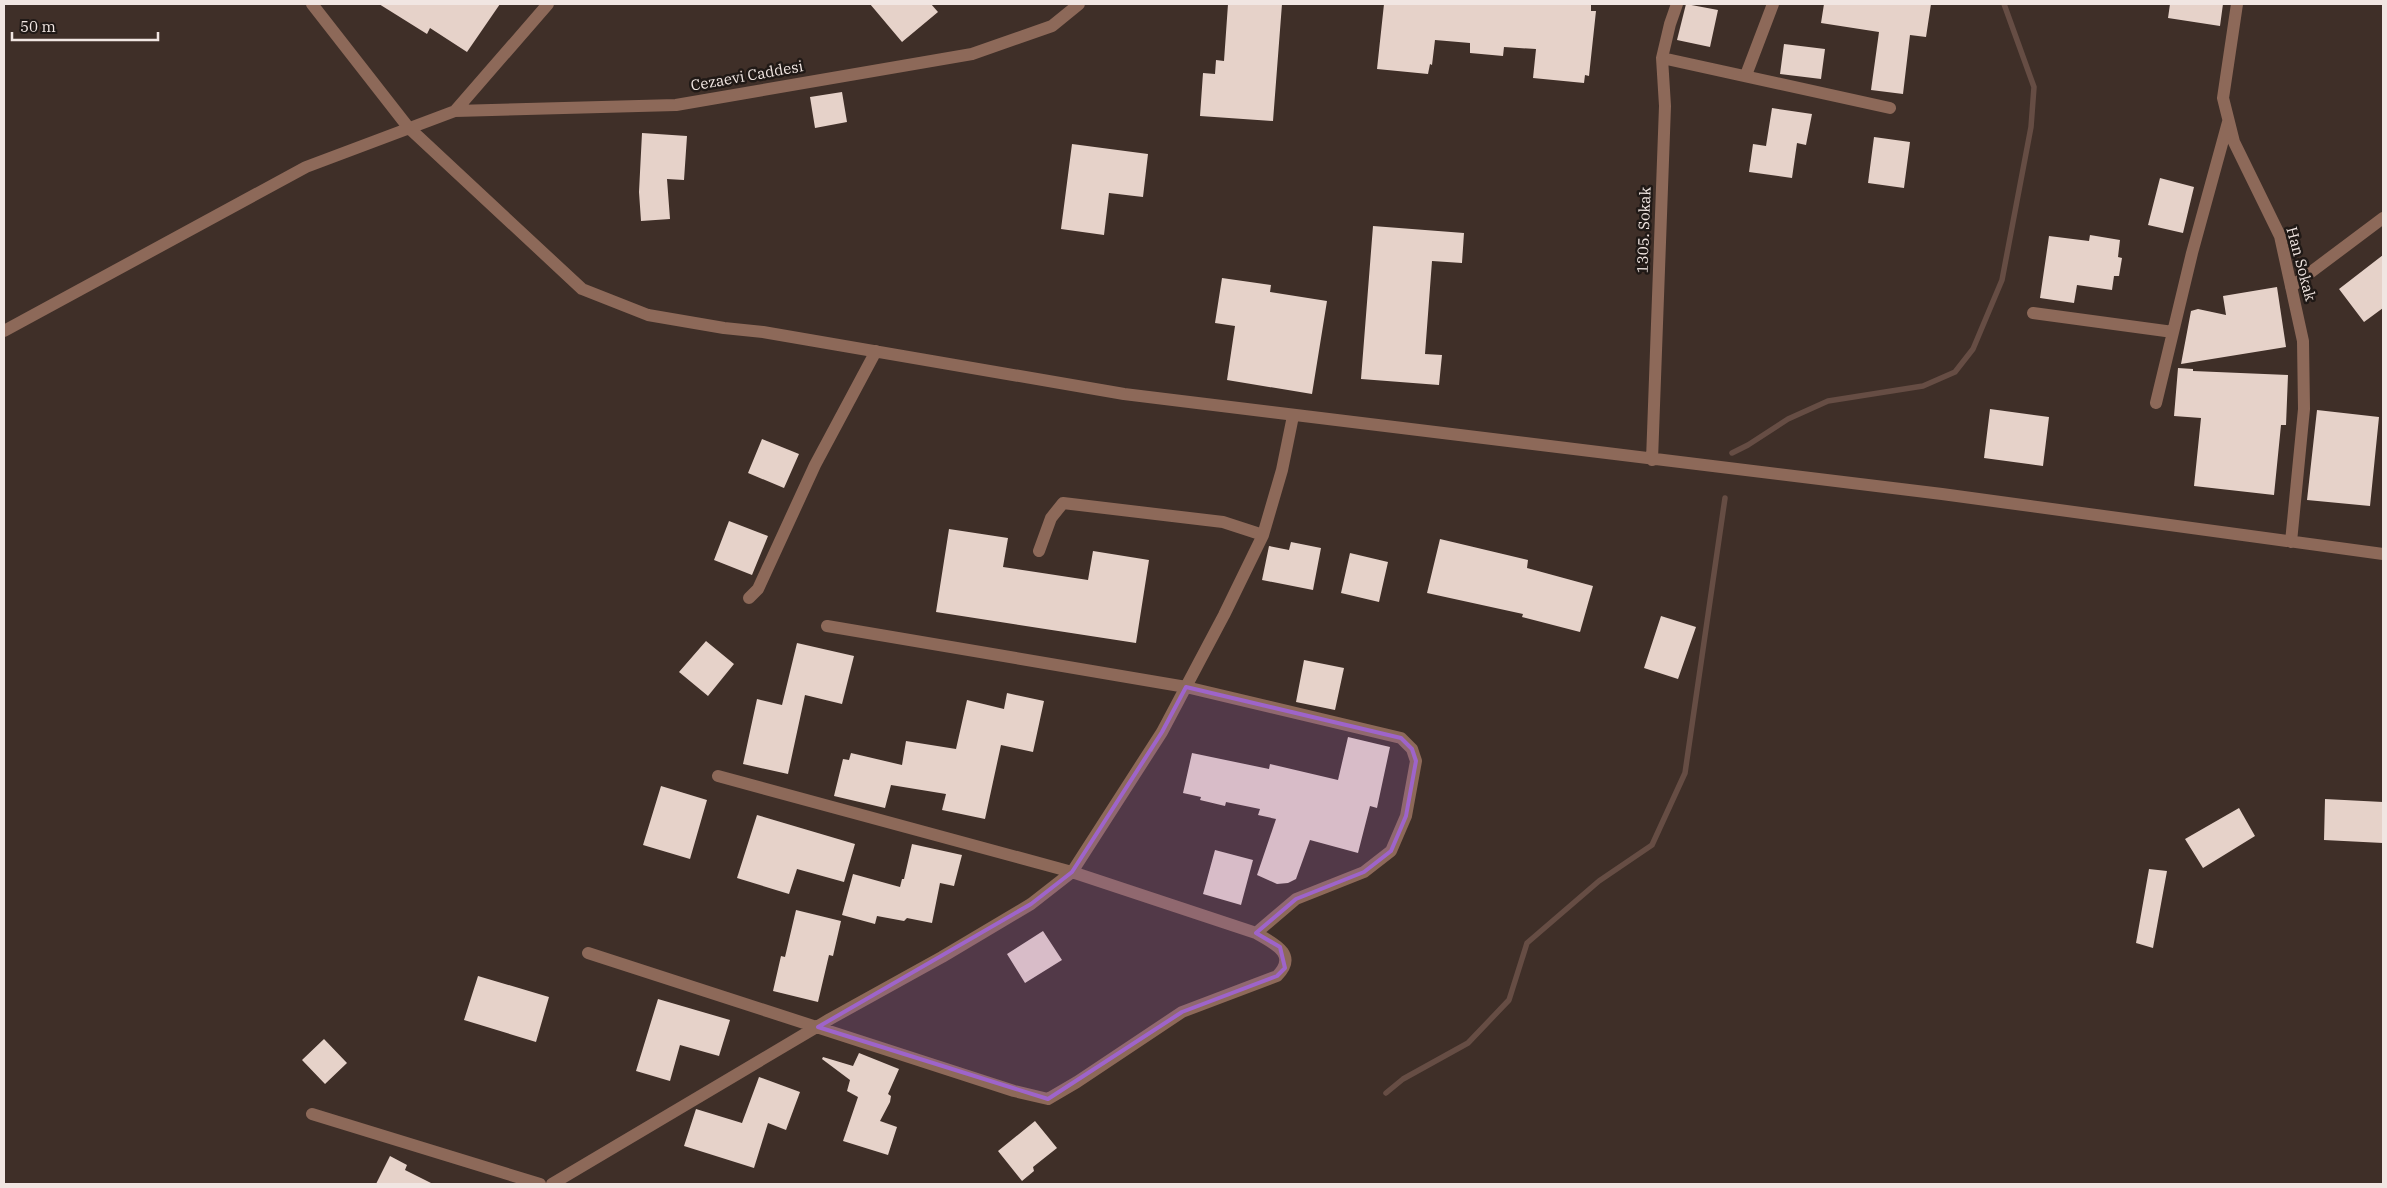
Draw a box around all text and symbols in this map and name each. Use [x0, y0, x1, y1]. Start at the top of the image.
scale bar [12, 10, 159, 42]
text: 50 m [20, 17, 56, 36]
street label: Cezaevi Caddesi [689, 56, 805, 95]
street label: 1305. Sokak [1632, 186, 1655, 274]
street label: Han Sokak [2282, 225, 2321, 303]

